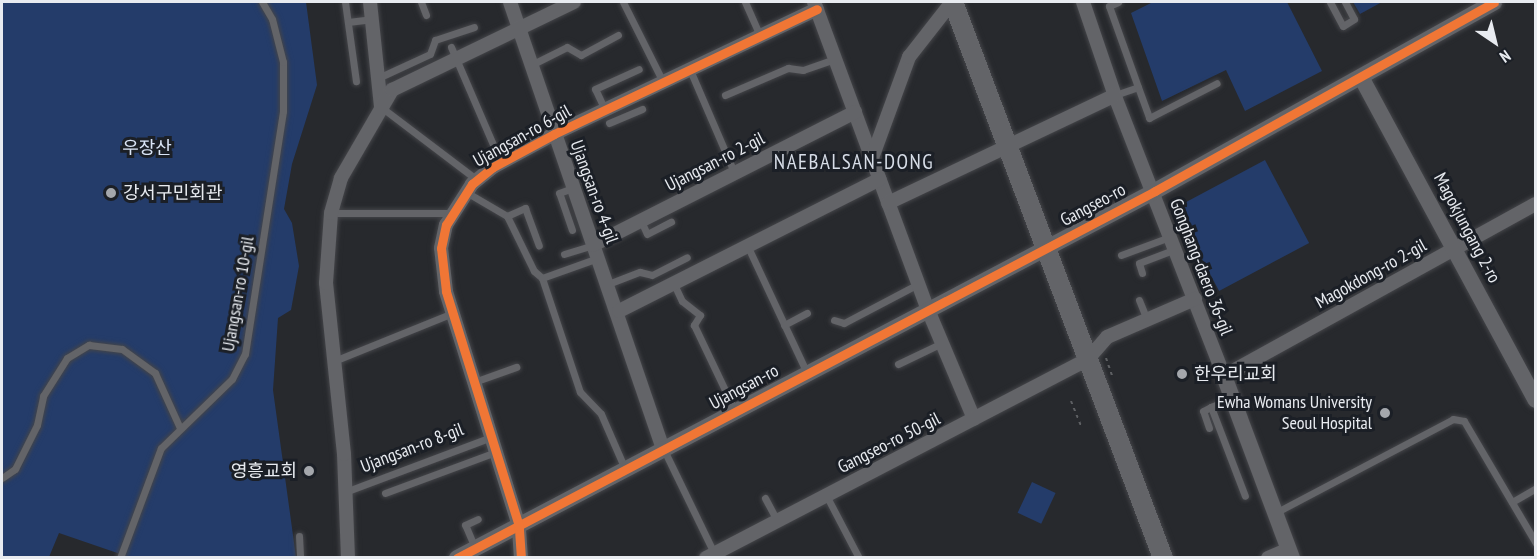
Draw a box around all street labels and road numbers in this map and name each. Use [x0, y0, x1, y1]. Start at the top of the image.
street label: Ujangsan-ro 6-gil [469, 100, 575, 172]
street label: Ujangsan-ro 2-gil [662, 128, 768, 196]
street label: Ujangsan-ro 4-gil [565, 137, 623, 247]
street label: Magokjungang 2-ro [1429, 169, 1505, 287]
street label: Gangseo-ro [1057, 179, 1129, 231]
street label: Gonghang-daero 36-gil [1165, 196, 1237, 338]
street label: Ujangsan-ro 10-gil [217, 235, 259, 353]
street label: Magokdong-ro 2-gil [1312, 235, 1430, 313]
street label: Ujangsan-ro [706, 360, 782, 414]
street label: Gangseo-ro 50-gil [834, 408, 944, 478]
street label: Ujangsan-ro 8-gil [358, 419, 466, 477]

